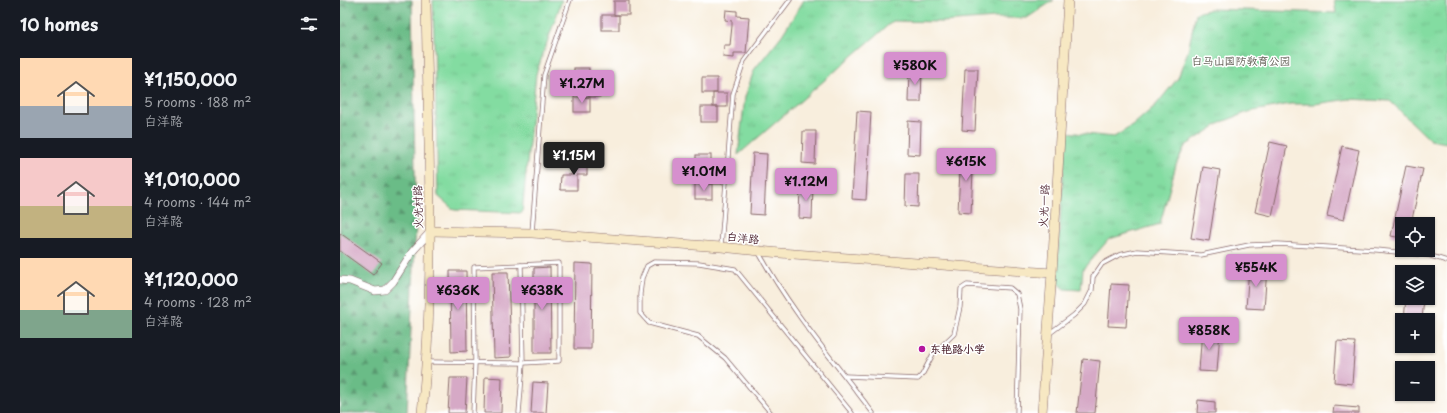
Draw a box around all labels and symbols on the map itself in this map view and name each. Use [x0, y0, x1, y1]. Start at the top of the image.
pin: ¥580K [887, 52, 943, 86]
park label: 白马山国防教育公园 [1192, 52, 1291, 69]
pin: ¥1.27M [549, 70, 615, 104]
pin: ¥1.15M [541, 142, 607, 176]
pin: ¥615K [938, 148, 994, 182]
pin: ¥1.01M [671, 158, 737, 192]
pin: ¥1.12M [773, 168, 839, 202]
street label: 火光一路 [1034, 184, 1053, 228]
street label: 火光村路 [409, 185, 426, 229]
street label: 白洋路 [726, 227, 760, 248]
pin: ¥554K [1228, 254, 1284, 288]
pin: ¥636K [430, 277, 486, 311]
pin: ¥638K [514, 277, 570, 311]
pin: ¥858K [1181, 317, 1237, 351]
place label: 东艳路小学 [930, 340, 985, 357]
marker: 东艳路小学 [917, 344, 927, 354]

